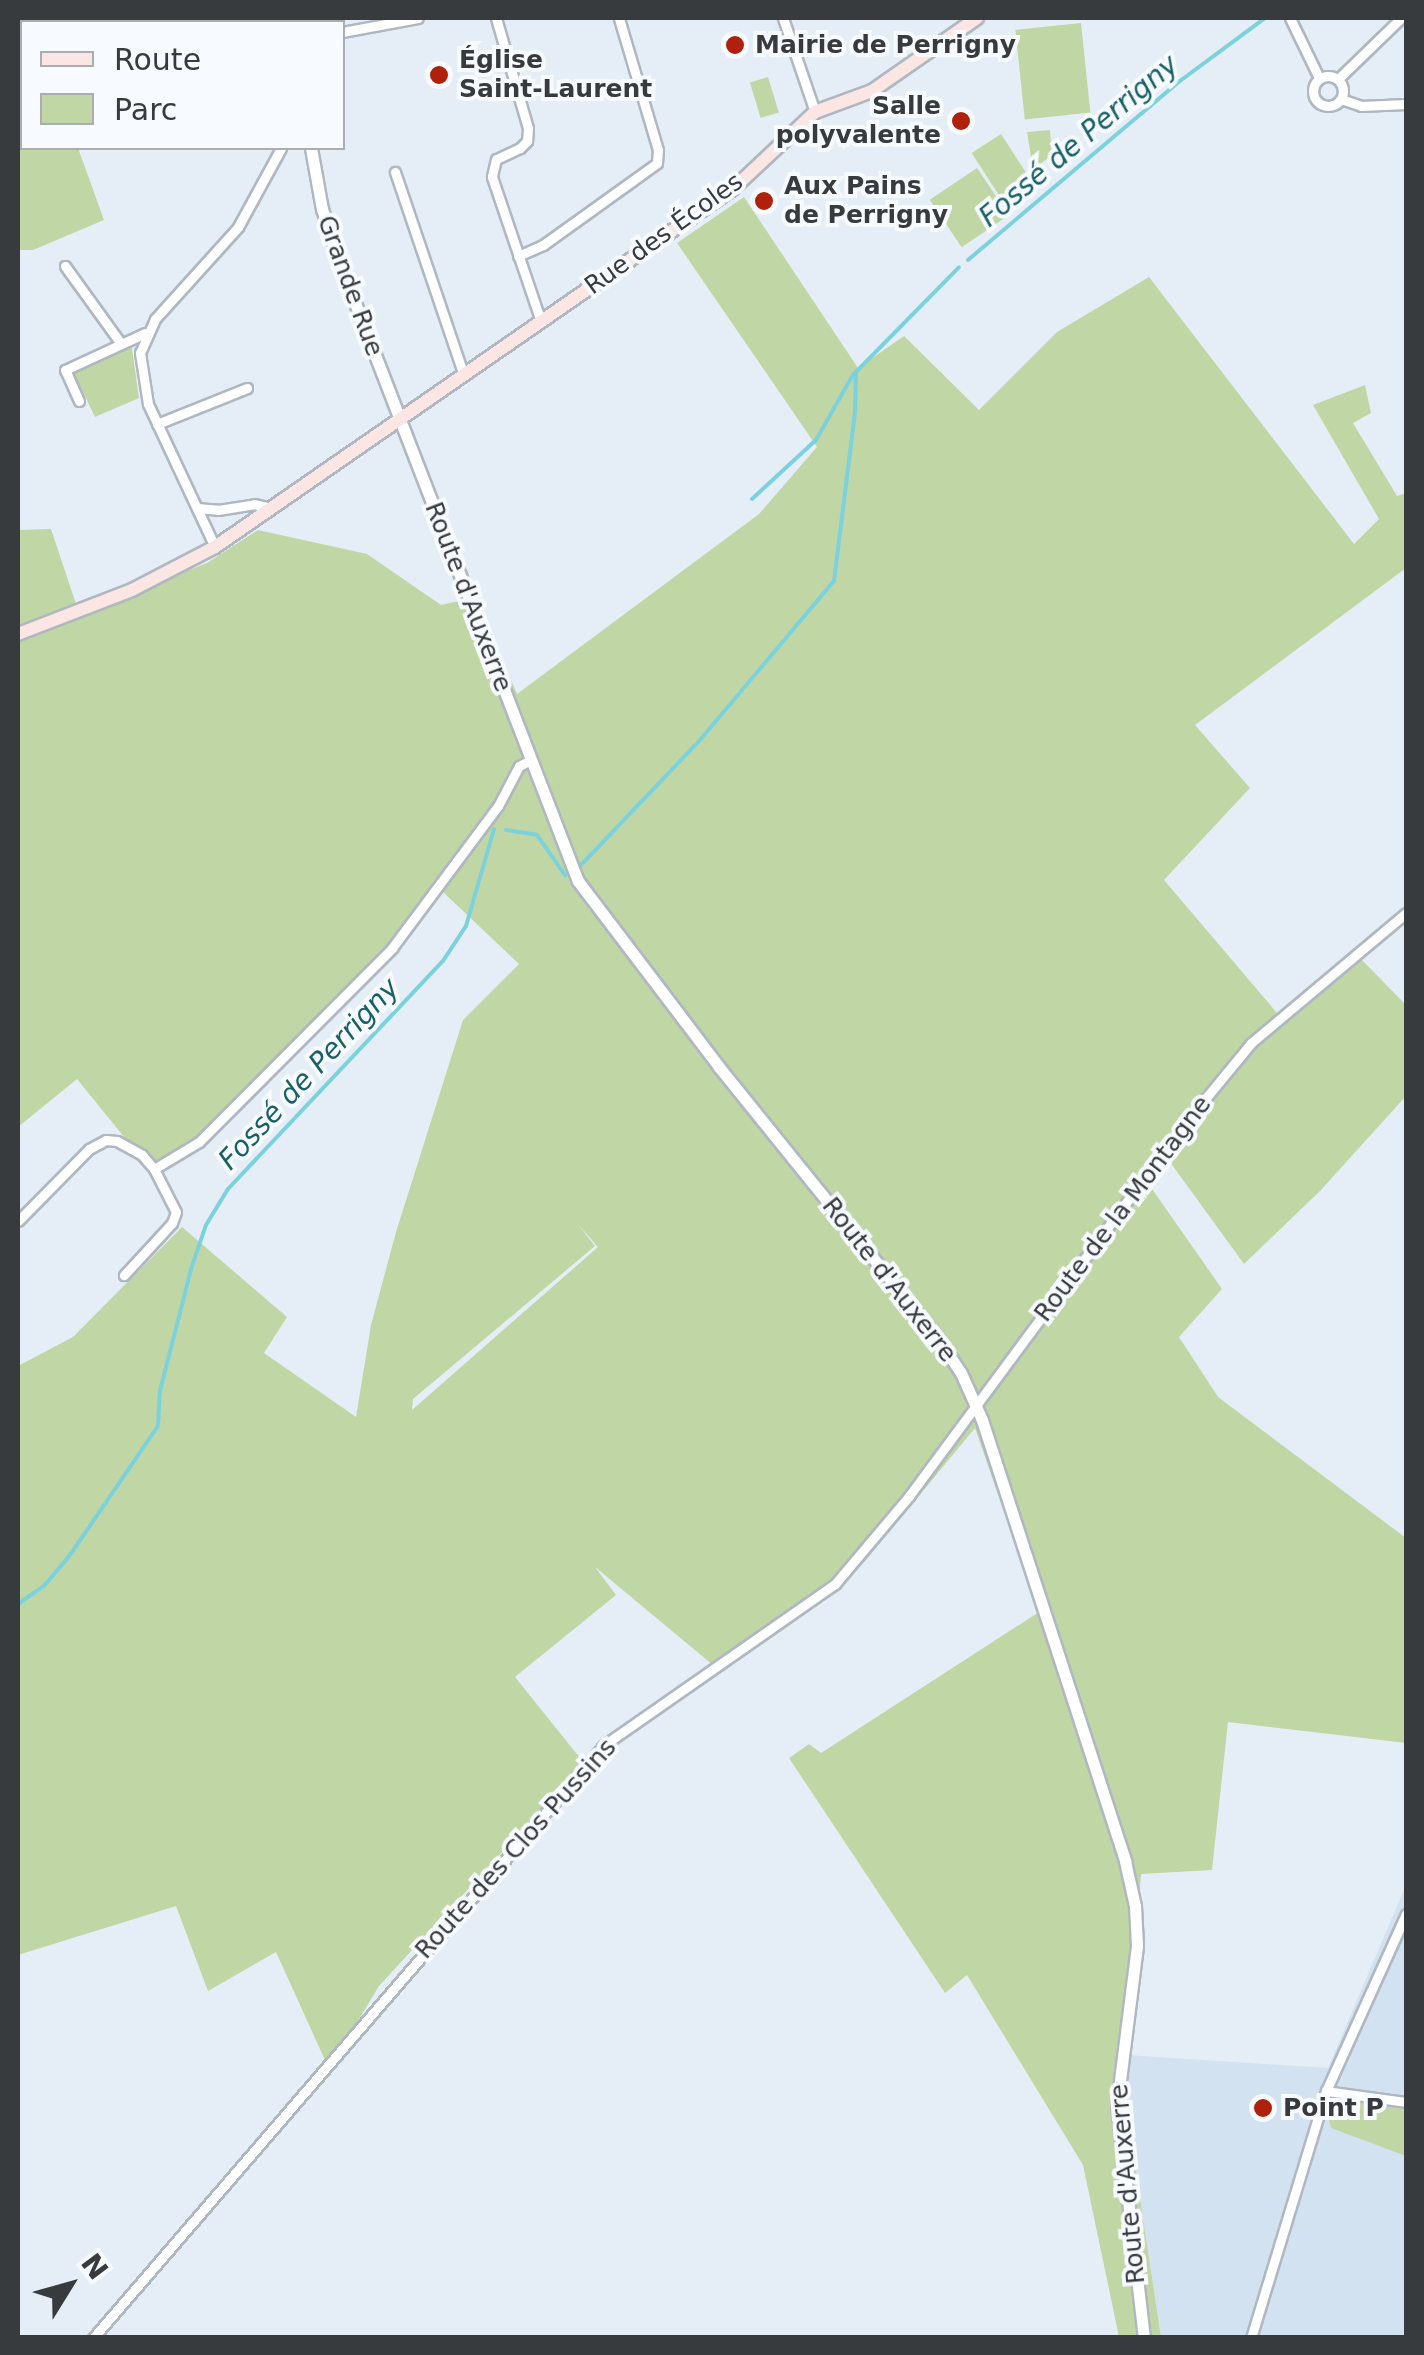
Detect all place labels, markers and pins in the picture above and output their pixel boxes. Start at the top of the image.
place label: Mairie de Perrigny [755,30,1016,60]
marker: Mairie de Perrigny [724,34,746,56]
place label: Église Saint-Laurent [459,46,652,105]
marker: Église Saint-Laurent [428,64,450,86]
place label: Salle polyvalente [776,92,941,151]
marker: Salle polyvalente [950,110,972,132]
place label: Aux Pains de Perrigny [784,172,948,231]
marker: Aux Pains de Perrigny [753,190,775,212]
place label: Point P [1283,2093,1384,2123]
marker: Point P [1252,2097,1274,2119]

